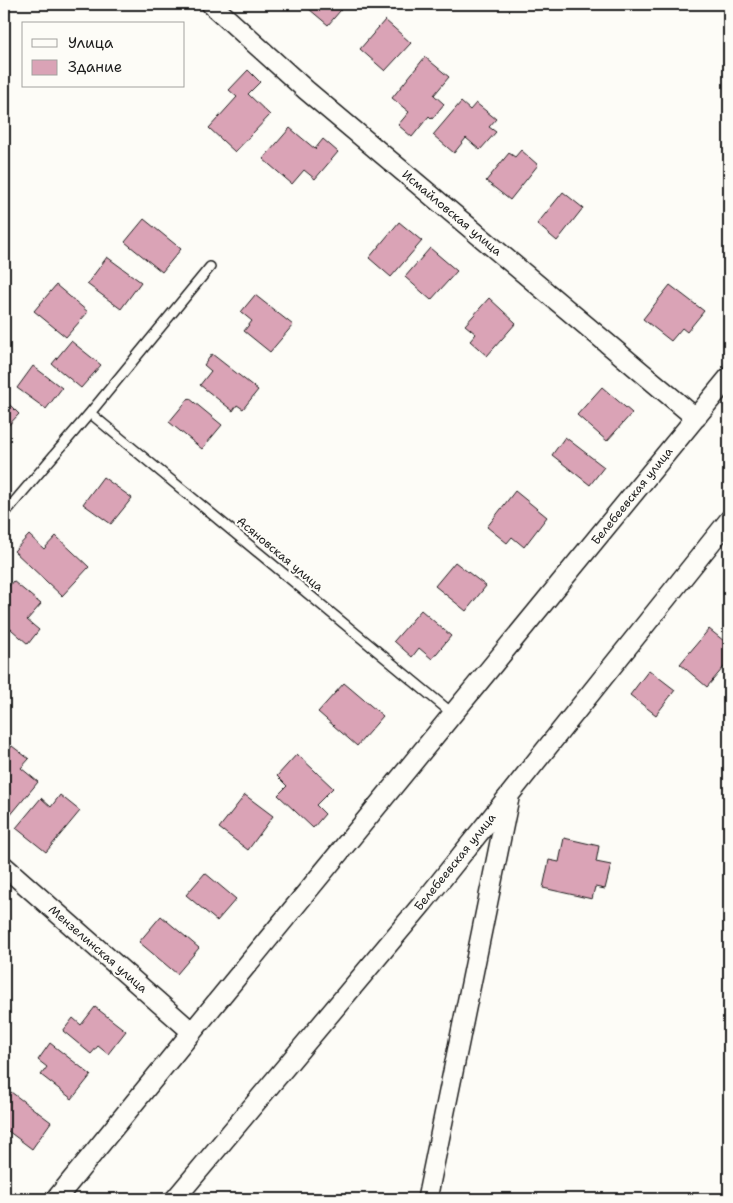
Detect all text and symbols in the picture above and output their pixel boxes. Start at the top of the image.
legend [22,22,185,88]
text: Улица [68,33,114,53]
text: Здание [68,57,122,77]
street label: Исмайловская улица [399,167,506,260]
street label: Белебеевская улица [588,443,677,548]
street label: Асяновская улица [233,513,327,595]
street label: Белебеевская улица [411,809,500,914]
street label: Мензелинская улица [45,902,151,997]

